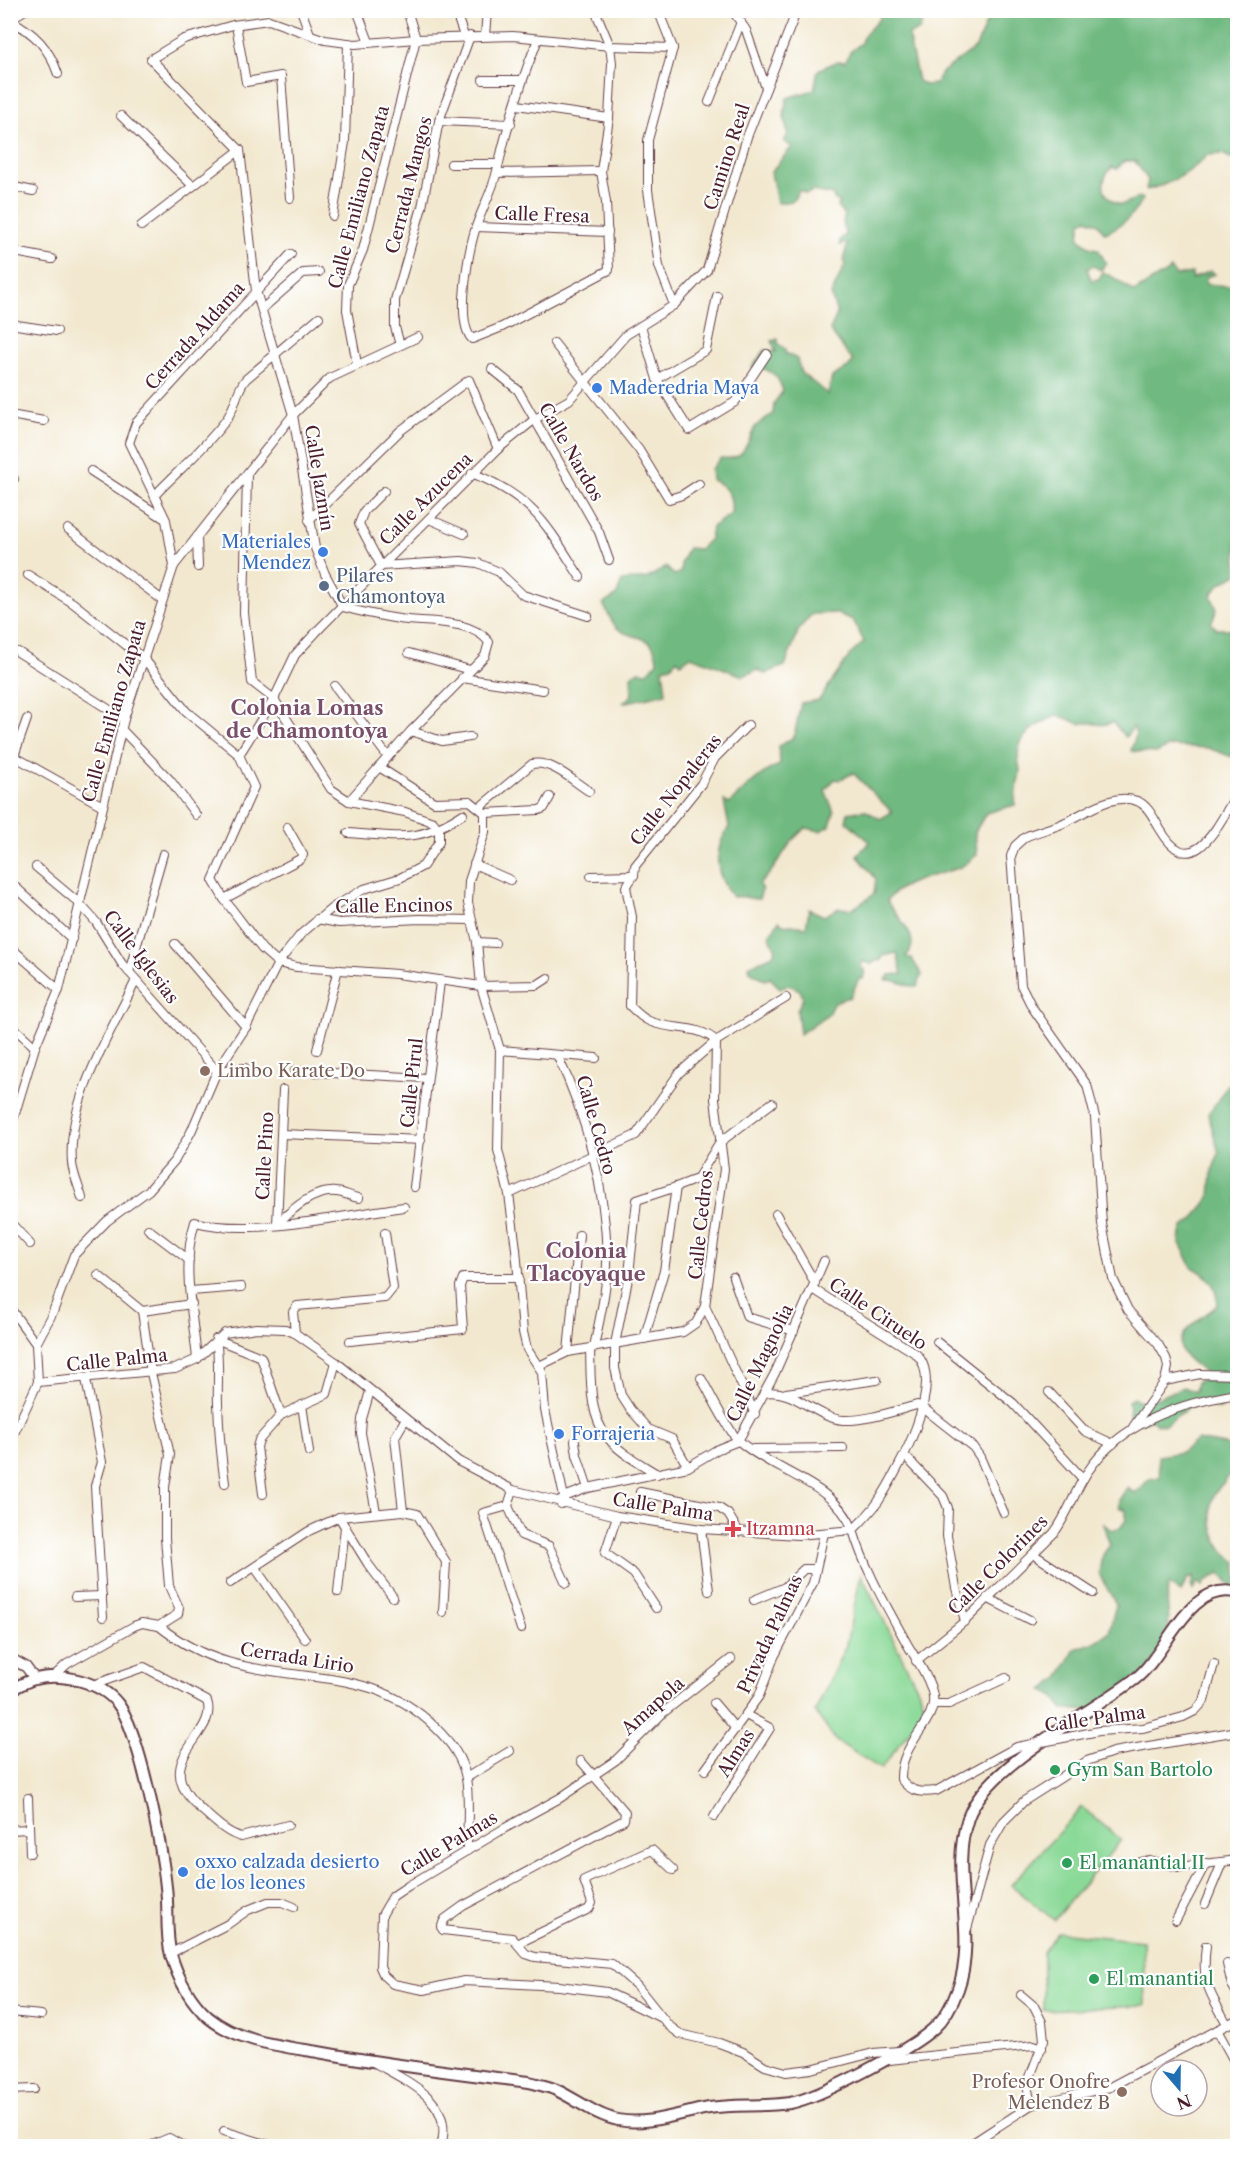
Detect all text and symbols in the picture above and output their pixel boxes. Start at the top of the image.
street label: Camino Real [699,101,755,213]
street label: Calle Emiliano Zapata [324,102,394,291]
street label: Cerrada Mangos [381,114,437,256]
street label: Calle Fresa [494,202,591,228]
street label: Cerrada Aldama [141,277,250,395]
place label: Maderedria Maya [609,377,760,399]
marker: Maderedria Maya [590,381,604,395]
street label: Calle Nardos [534,399,608,505]
street label: Calle Jazmín [300,423,338,533]
street label: Calle Azucena [375,448,477,550]
place label: Materiales Mendez [221,531,311,574]
marker: Materiales Mendez [316,545,330,559]
place label: Pilares Chamontoya [336,565,446,608]
marker: Pilares Chamontoya [317,579,331,593]
street label: Calle Emiliano Zapata [77,617,151,805]
district label: Colonia Lomas de Chamontoya [226,696,388,743]
street label: Calle Nopaleras [626,730,726,850]
street label: Calle Encinos [335,894,453,918]
street label: Calle Iglesias [99,906,183,1008]
street label: Calle Pirul [396,1037,428,1129]
place label: Limbo Karate Do [217,1060,365,1082]
marker: Limbo Karate Do [198,1064,212,1078]
street label: Calle Cedro [571,1073,621,1177]
street label: Calle Pino [252,1111,278,1201]
street label: Calle Cedros [684,1169,718,1281]
district label: Colonia Tlacoyaque [526,1239,646,1286]
street label: Calle Ciruelo [825,1273,931,1355]
street label: Calle Magnolia [722,1300,798,1426]
street label: Calle Palma [65,1344,169,1376]
place label: Forrajeria [571,1423,656,1445]
marker: Forrajeria [552,1427,566,1441]
street label: Calle Palma [611,1488,715,1526]
street label: Calle Colorines [943,1510,1053,1620]
place label: Itzamna [746,1518,816,1540]
marker: Itzamna [724,1520,742,1538]
street label: Privada Palmas [733,1571,807,1697]
street label: Cerrada Lirio [239,1638,355,1678]
street label: Amapola [616,1672,689,1740]
street label: Calle Palma [1043,1701,1147,1737]
street label: Almas [712,1725,759,1782]
place label: Gym San Bartolo [1067,1759,1213,1781]
marker: Gym San Bartolo [1048,1763,1062,1777]
street label: Calle Palmas [396,1806,502,1882]
place label: oxxo calzada desierto de los leones [195,1851,379,1894]
place label: El manantial II [1079,1852,1205,1874]
marker: El manantial II [1060,1856,1074,1870]
marker: oxxo calzada desierto de los leones [176,1865,190,1879]
place label: El manantial [1106,1968,1214,1990]
marker: El manantial [1087,1972,1101,1986]
north arrow [1149,2058,1209,2118]
place label: Profesor Onofre Melendez B [972,2071,1110,2114]
marker: Profesor Onofre Melendez B [1115,2085,1129,2099]
text: N [1174,2090,1194,2114]

